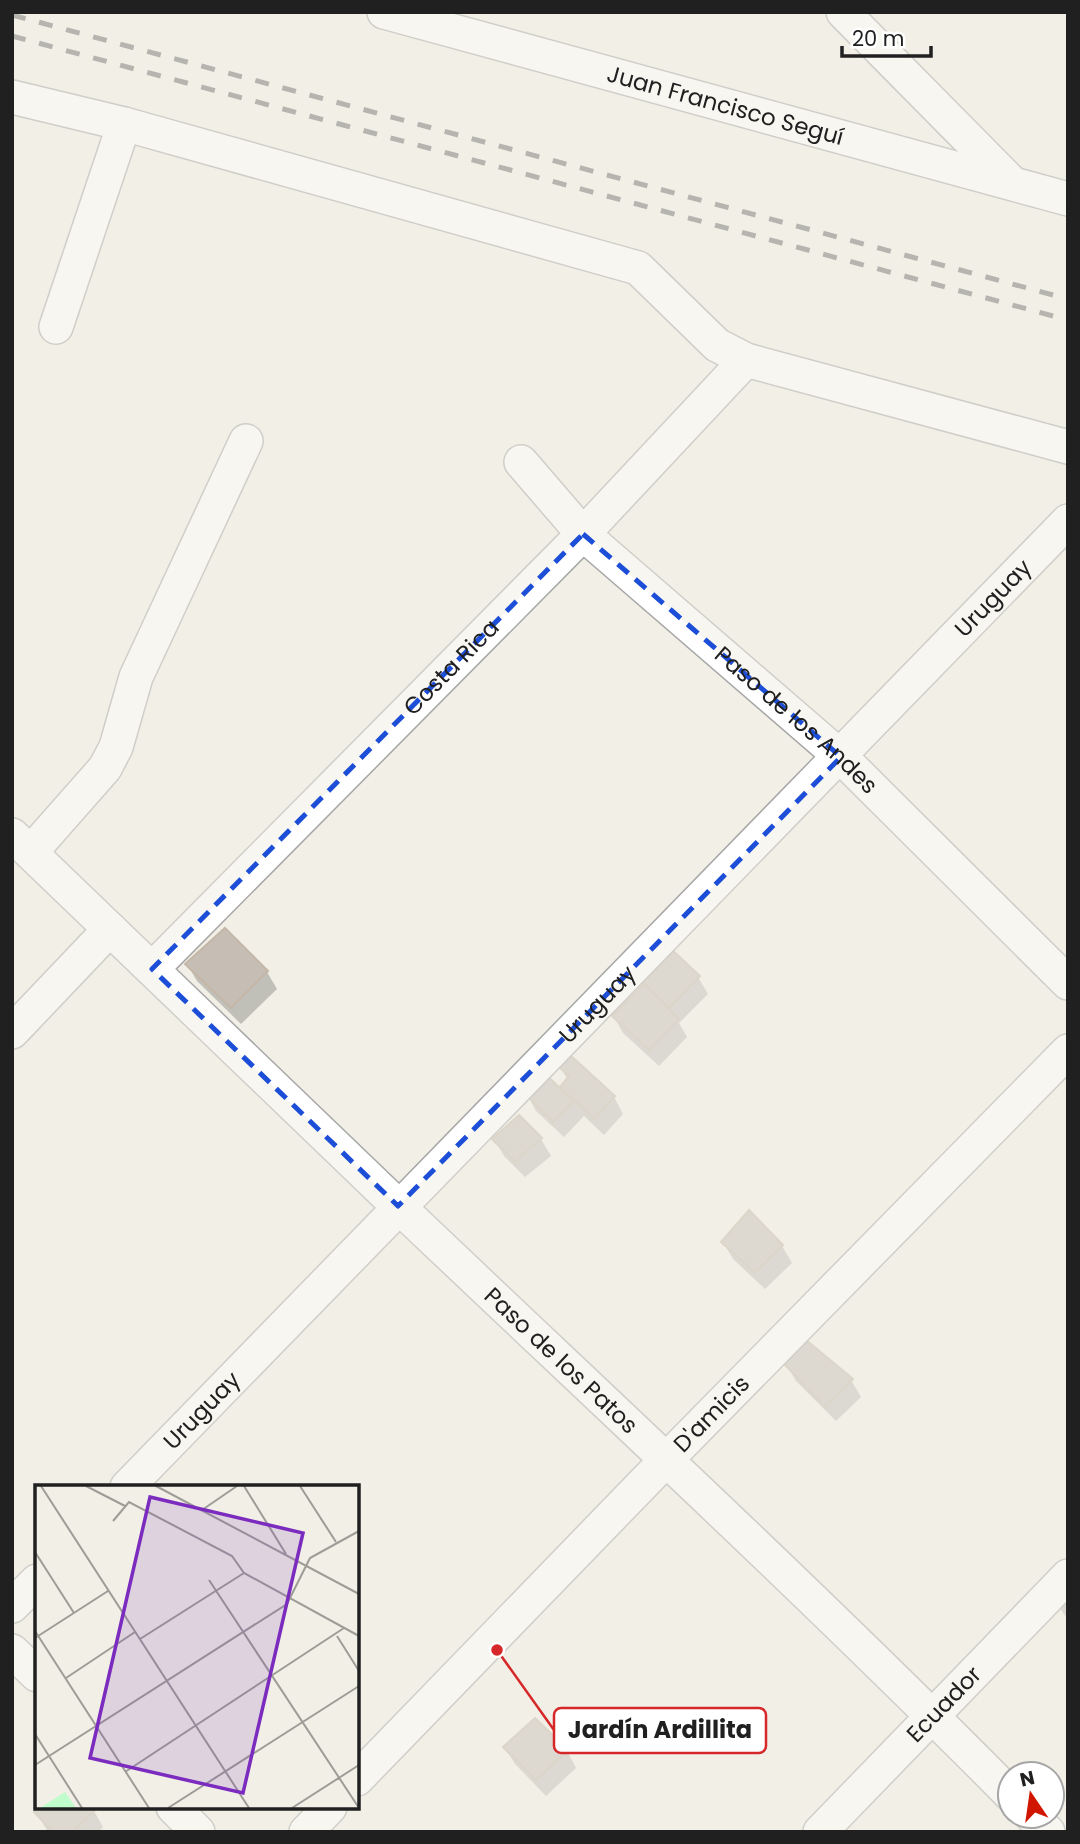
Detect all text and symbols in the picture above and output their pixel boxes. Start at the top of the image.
scale bar [842,14,931,58]
text: 20 m [852,24,905,53]
street label: Juan Francisco Seguí [604,58,848,153]
street label: Uruguay [947,552,1039,644]
street label: Costa Rica [396,612,506,722]
street label: Paso de los Andes [708,639,885,801]
street label: Uruguay [552,958,643,1050]
street label: Paso de los Patos [477,1280,645,1441]
street label: Uruguay [156,1364,247,1457]
street label: D'amicis [666,1368,757,1459]
inset map [35,1485,359,1809]
street label: Ecuador [899,1659,988,1749]
callout: Jardín Ardillita [554,1708,766,1753]
text: Jardín Ardillita [568,1713,752,1746]
north arrow [996,1760,1066,1830]
text: N [1017,1764,1037,1794]

